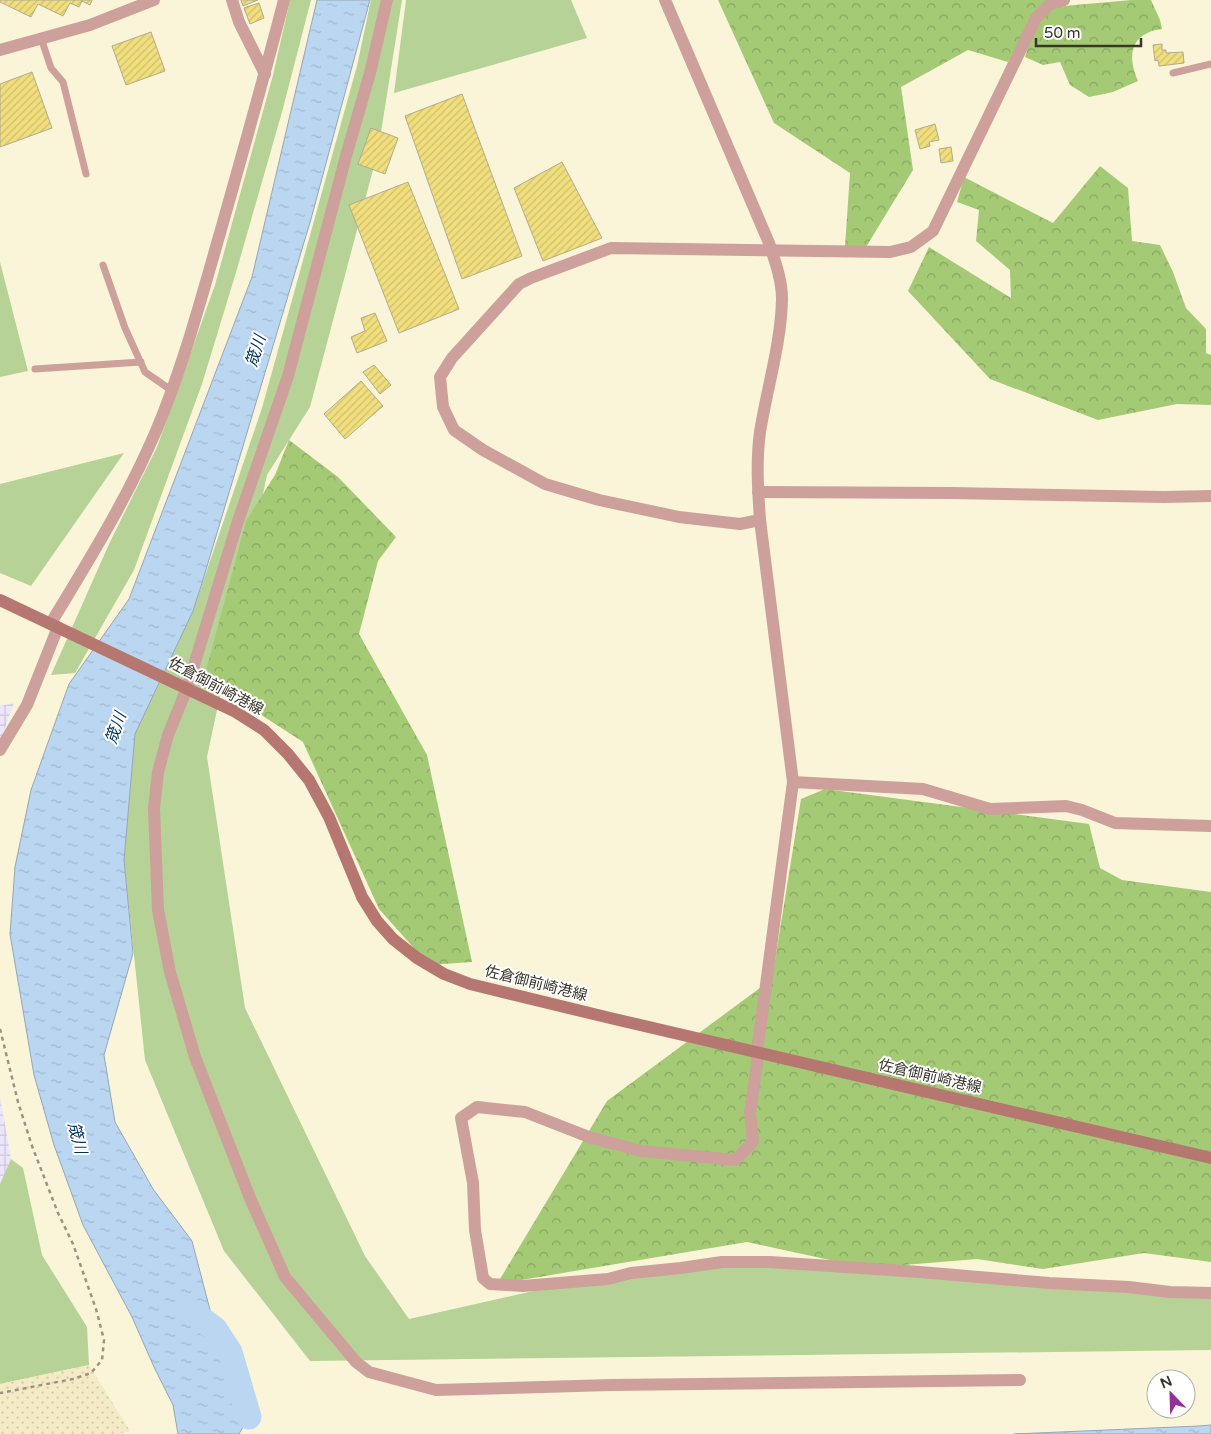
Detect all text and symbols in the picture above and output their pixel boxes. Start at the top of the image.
scale bar [1036,15,1141,47]
text: 50 m [1044,24,1081,42]
water label: 筬川 [242,331,271,369]
street label: 佐倉御前崎港線 [165,653,267,719]
water label: 筬川 [101,708,131,746]
street label: 佐倉御前崎港線 [483,962,589,1004]
street label: 佐倉御前崎港線 [877,1055,983,1097]
water label: 筬川 [63,1120,91,1158]
north arrow [1146,1369,1196,1419]
text: N [1158,1372,1175,1393]

